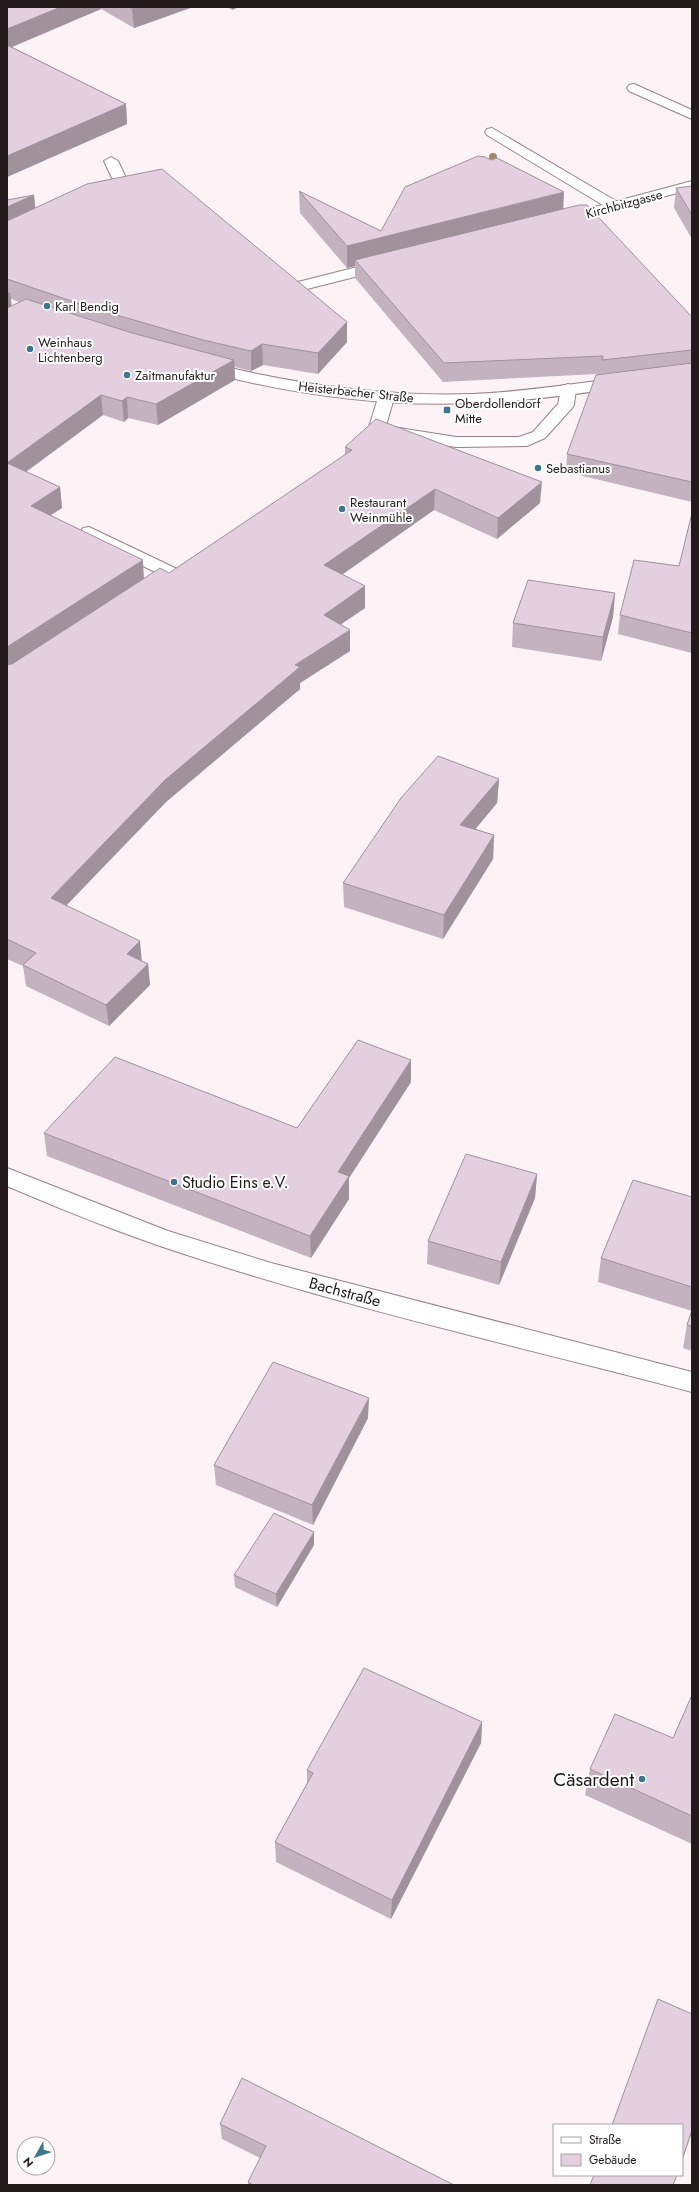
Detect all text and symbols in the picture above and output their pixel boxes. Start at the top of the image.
street label: Kirchbitzgasse [584,185,665,223]
place label: Karl Bendig [55,297,119,316]
marker: Karl Bendig [42,301,52,311]
place label: Weinhaus Lichtenberg [38,333,103,367]
marker: Weinhaus Lichtenberg [25,344,35,354]
place label: Zaitmanufaktur [135,366,216,385]
marker: Zaitmanufaktur [122,370,132,380]
street label: Heisterbacher Straße [298,377,415,408]
place label: Oberdollendorf Mitte [455,394,541,428]
marker: Oberdollendorf Mitte [442,405,452,415]
place label: Sebastianus [546,459,610,478]
marker: Sebastianus [533,463,543,473]
place label: Restaurant Weinmühle [350,493,413,527]
marker: Restaurant Weinmühle [337,504,347,514]
place label: Studio Eins e.V. [182,1171,288,1194]
marker: Studio Eins e.V. [169,1177,179,1187]
street label: Bachstraße [307,1271,383,1313]
place label: Cäsardent [553,1766,634,1793]
marker: Cäsardent [637,1774,647,1784]
legend [553,2124,683,2176]
text: Straße [589,2131,621,2149]
north arrow [16,2136,56,2176]
text: Gebäude [589,2151,636,2169]
text: N [19,2154,37,2171]

